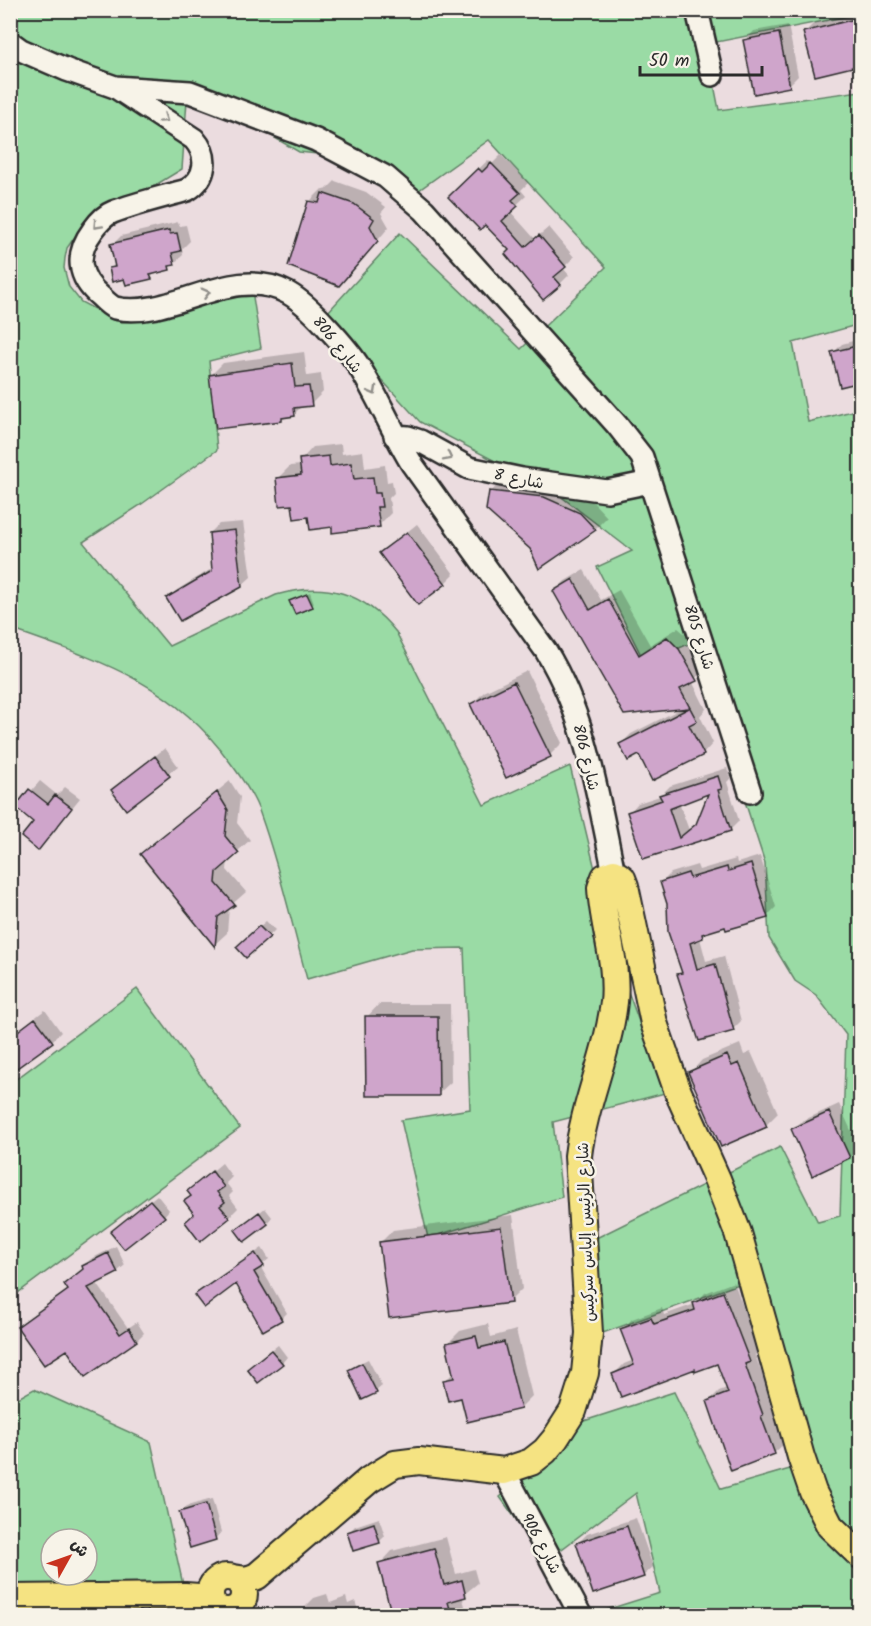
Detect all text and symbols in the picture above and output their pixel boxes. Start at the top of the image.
scale bar [640,39,762,77]
text: 50 m [649,47,689,76]
one-way arrow [157,112,168,123]
one-way arrow [94,218,105,229]
one-way arrow [201,287,211,300]
street label: شارع 806 [306,311,368,379]
one-way arrow [366,385,377,395]
one-way arrow [442,450,452,461]
street label: شارع 8 [491,462,546,497]
street label: شارع 805 [676,602,721,673]
street label: شارع 806 [565,722,606,793]
street label: شارع الرئيس إلياس سركيس [571,1142,602,1322]
street label: شارع 906 [514,1509,567,1579]
north arrow [39,1527,99,1587]
text: ش [64,1534,95,1563]

